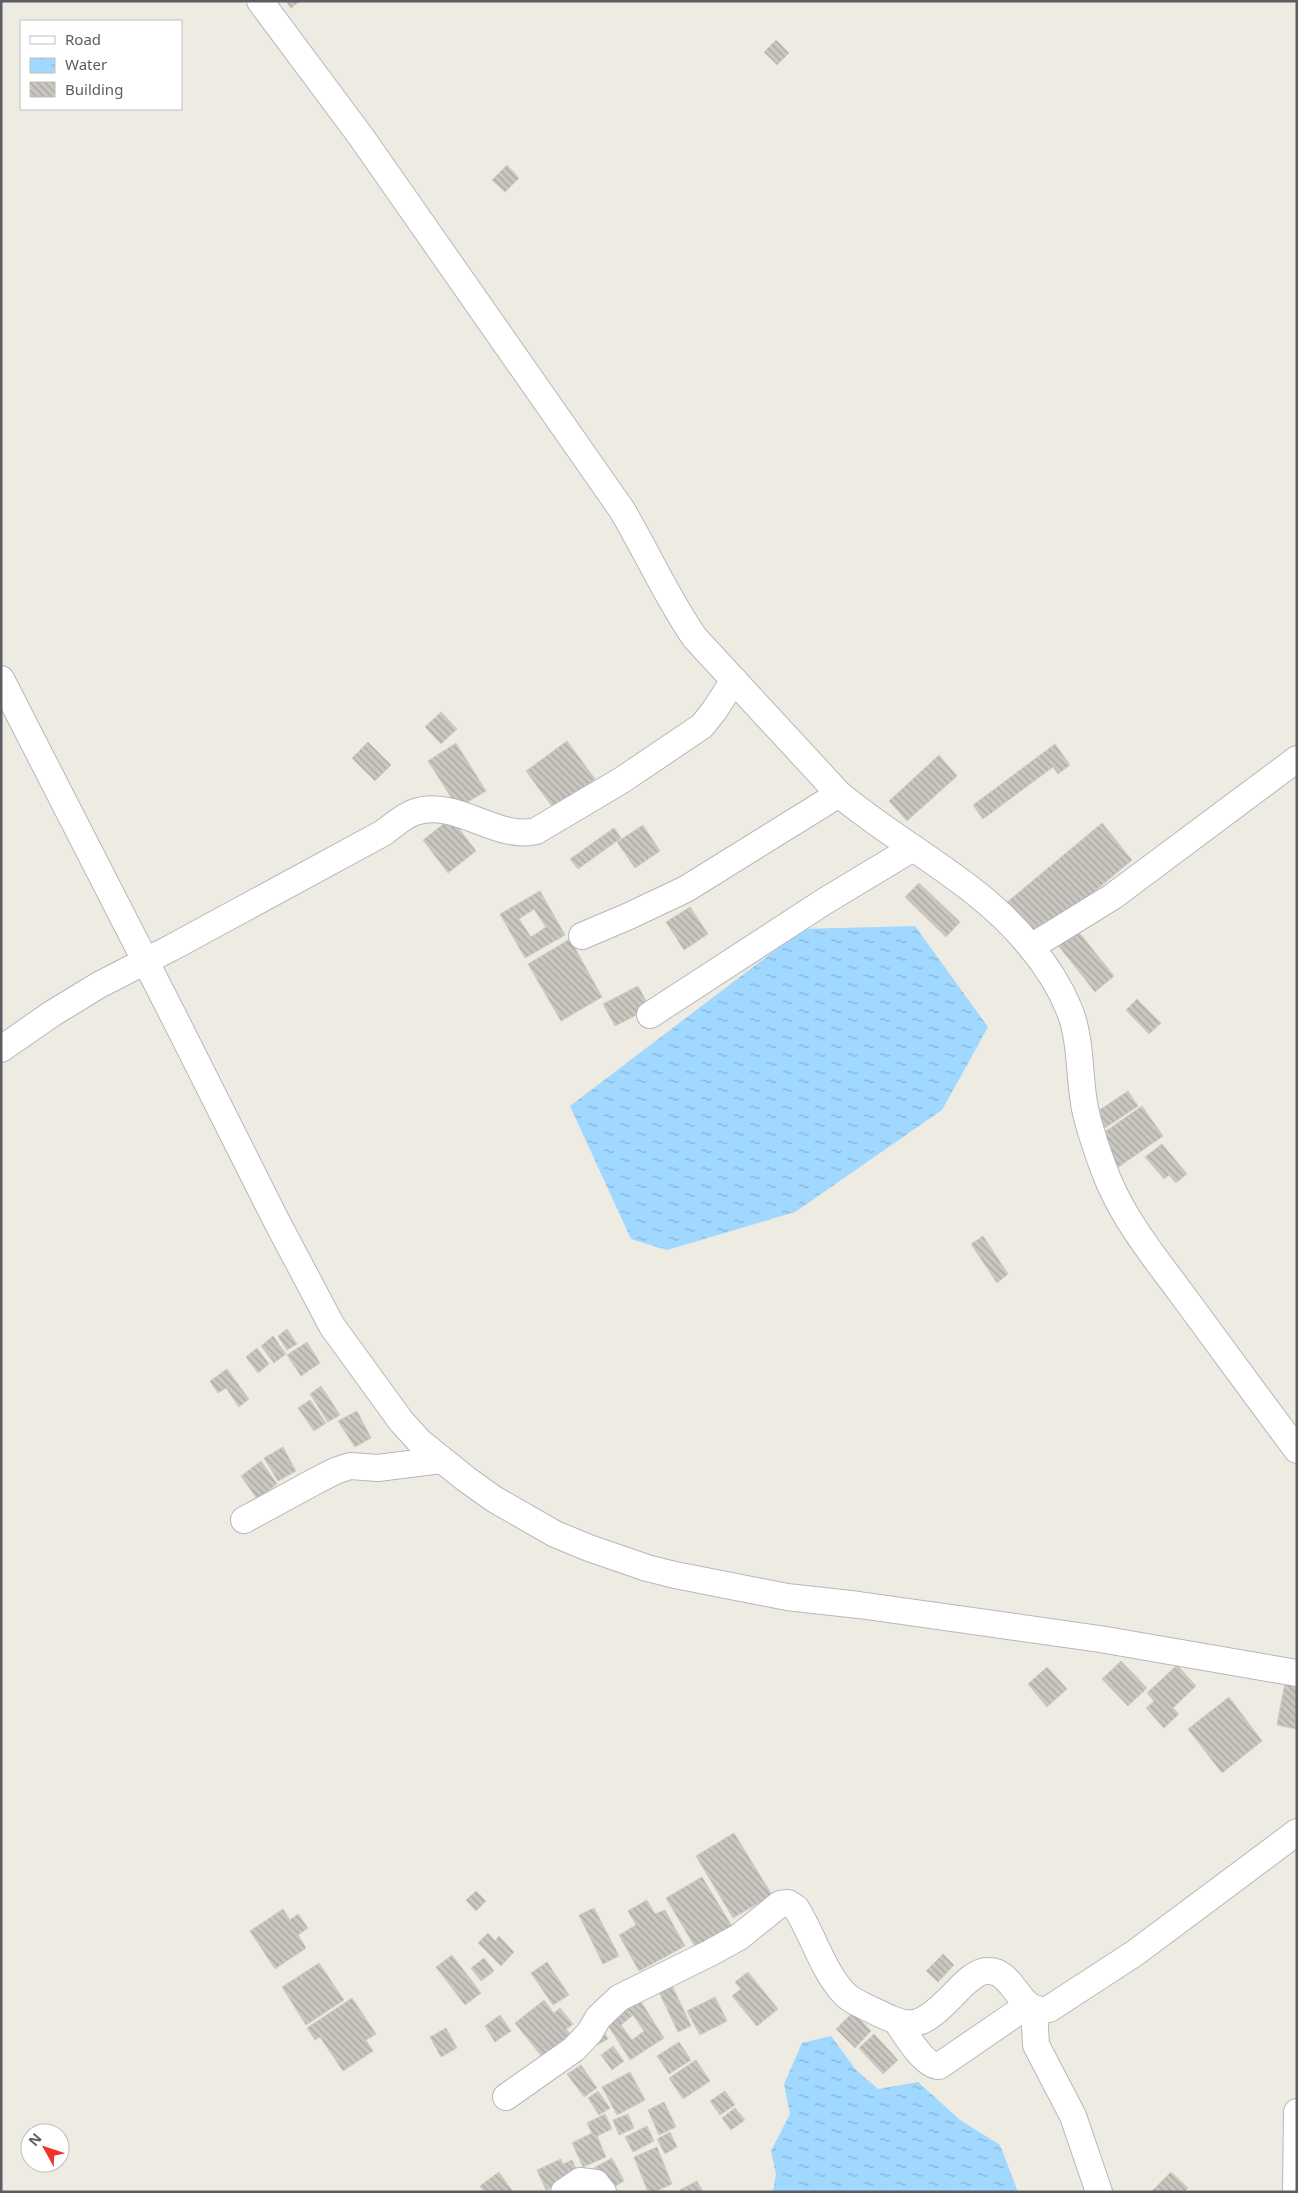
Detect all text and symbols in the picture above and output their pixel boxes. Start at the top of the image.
legend [20,20,182,110]
text: Road [65,29,101,49]
text: Water [65,54,107,74]
text: Building [65,79,123,99]
north arrow [20,2123,70,2173]
text: N [24,2129,46,2150]

